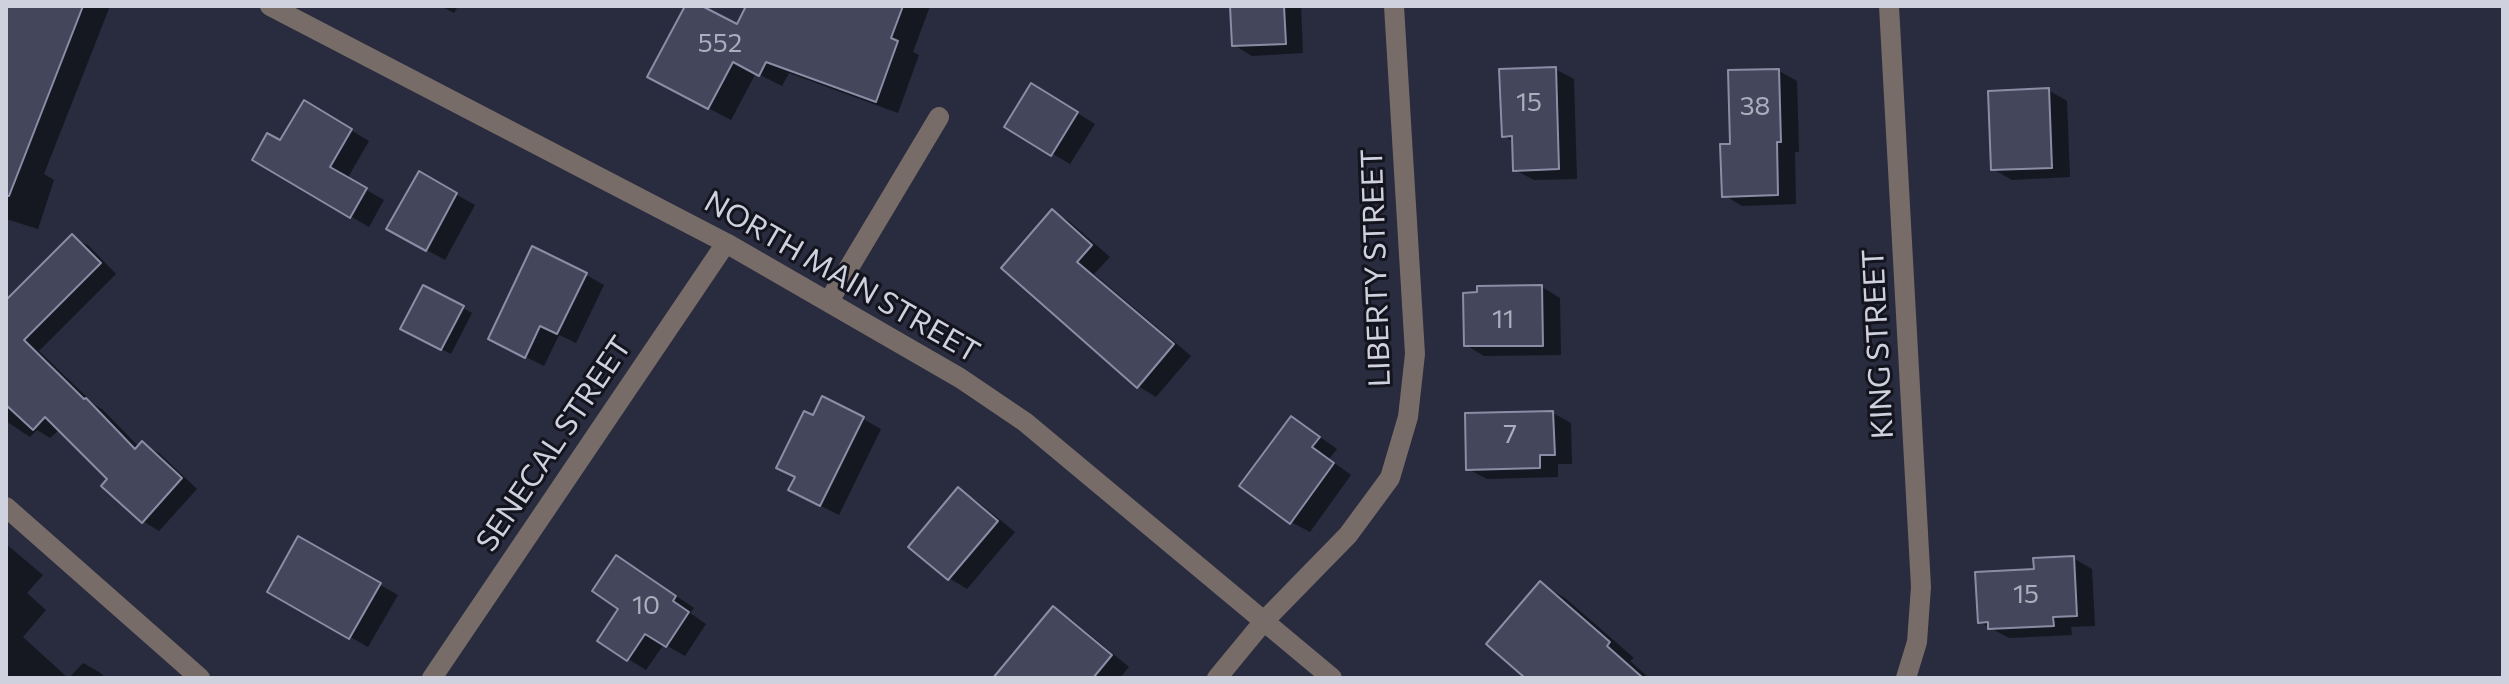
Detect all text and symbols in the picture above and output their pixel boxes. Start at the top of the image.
house number: 552 [698,27,742,59]
house number: 15 [1516,86,1542,118]
house number: 38 [1740,90,1770,122]
street label: LIBERTY STREET [1354,148,1398,388]
street label: NORTH MAIN STREET [698,183,986,371]
street label: KING STREET [1855,248,1901,440]
house number: 11 [1492,303,1514,335]
street label: SENECAL STREET [469,330,639,558]
house number: 7 [1503,418,1517,450]
house number: 15 [2013,578,2039,610]
house number: 10 [632,589,660,621]

